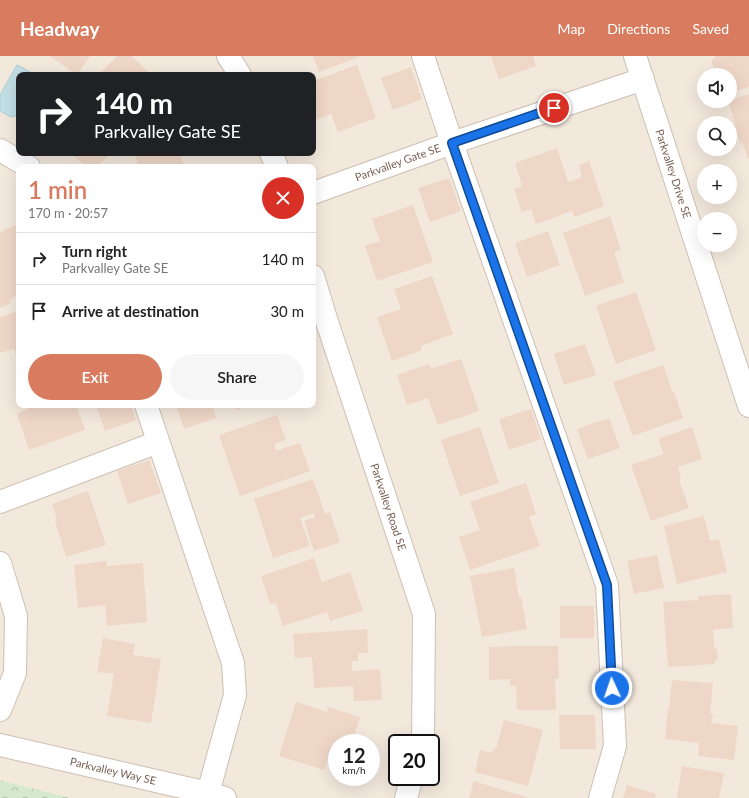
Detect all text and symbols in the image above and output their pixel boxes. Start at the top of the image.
text: Headway [20,17,99,40]
text: Map [558,20,585,37]
text: Directions [607,20,670,37]
text: Saved [692,20,729,37]
map controls [697,68,737,252]
button: sound [697,68,737,108]
text: 140 m [94,86,173,120]
icon: right [28,88,80,140]
pin [537,91,571,125]
icon: arrive [543,97,565,119]
button: search [697,116,737,156]
text: Parkvalley Gate SE [94,120,241,142]
street label: Parkvalley Drive SE [653,127,694,220]
street label: Parkvalley Gate SE [353,141,442,183]
button: + [697,164,737,204]
text: 1 min [28,175,87,204]
button: close [262,177,304,219]
text: 170 m · 20:57 [28,205,108,221]
button: − [697,212,737,252]
text: Turn right [62,242,127,260]
icon: right [28,248,50,270]
text: 140 m [262,250,304,268]
text: Parkvalley Gate SE [62,260,168,276]
icon: arrive [28,300,50,322]
text: Arrive at destination [62,302,199,320]
text: 30 m [270,302,304,320]
button: Exit [28,354,162,400]
button: Share [170,354,304,400]
street label: Parkvalley Road SE [368,461,409,552]
position arrow [591,667,633,709]
speed limit sign: 20 [388,734,440,786]
text: 12 [342,743,366,767]
street label: Parkvalley Way SE [69,754,158,787]
text: km/h [342,764,366,776]

